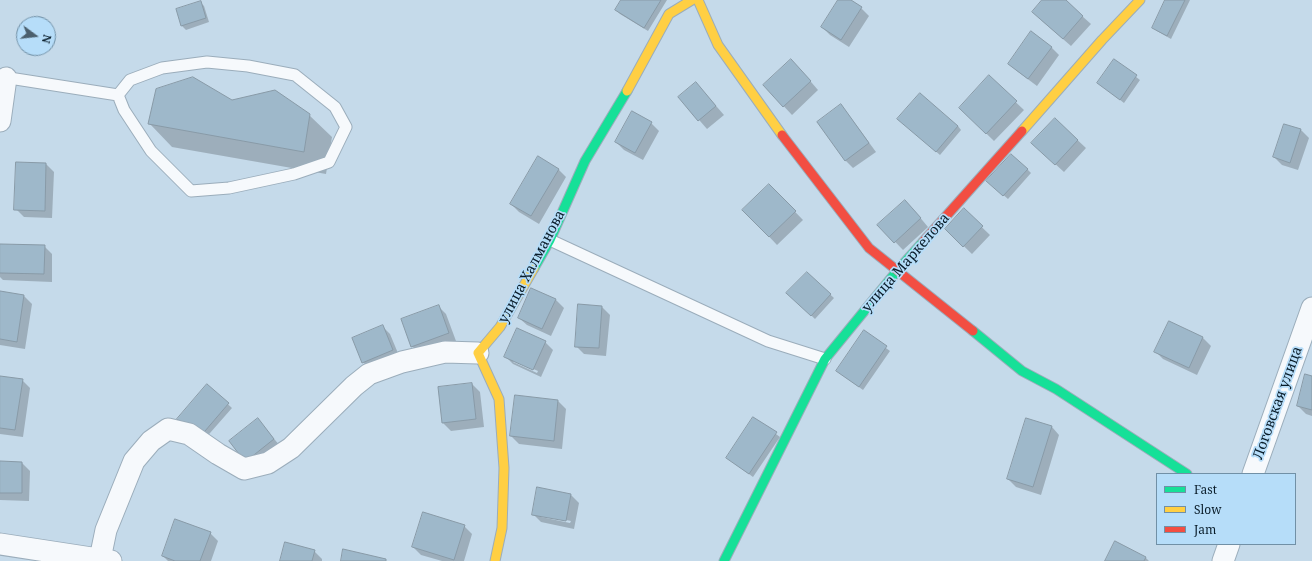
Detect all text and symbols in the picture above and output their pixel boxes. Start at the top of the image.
north arrow [16,16,56,56]
text: N [39,33,55,45]
street label: улица Халманова [495,208,569,326]
street label: улица Маркелова [859,210,953,316]
street label: Логовская улица [1250,344,1306,462]
legend [1156,473,1296,545]
text: Fast [1194,481,1217,498]
text: Slow [1194,501,1222,518]
text: Jam [1194,521,1216,538]

